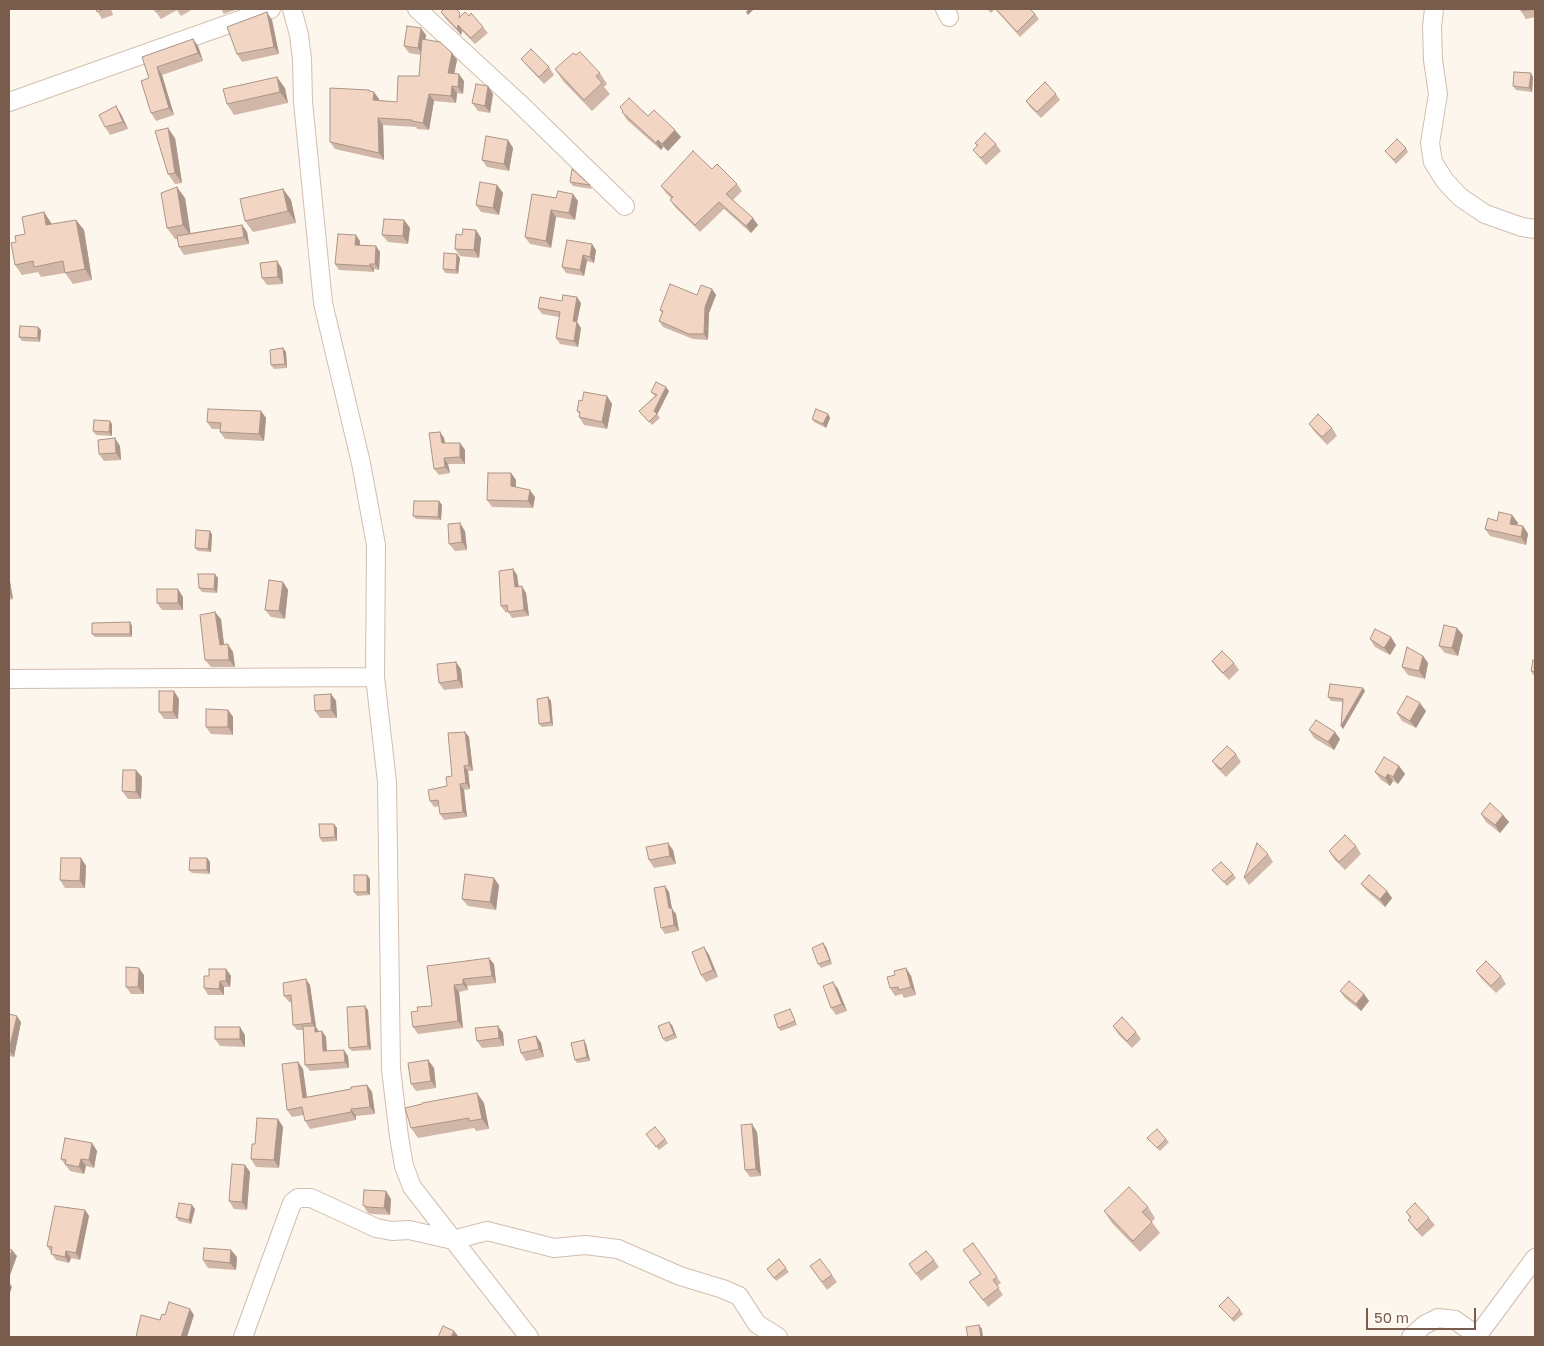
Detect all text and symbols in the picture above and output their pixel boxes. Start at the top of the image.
scale bar [1369,1298,1479,1330]
text: 50 m [1374,1308,1409,1326]

